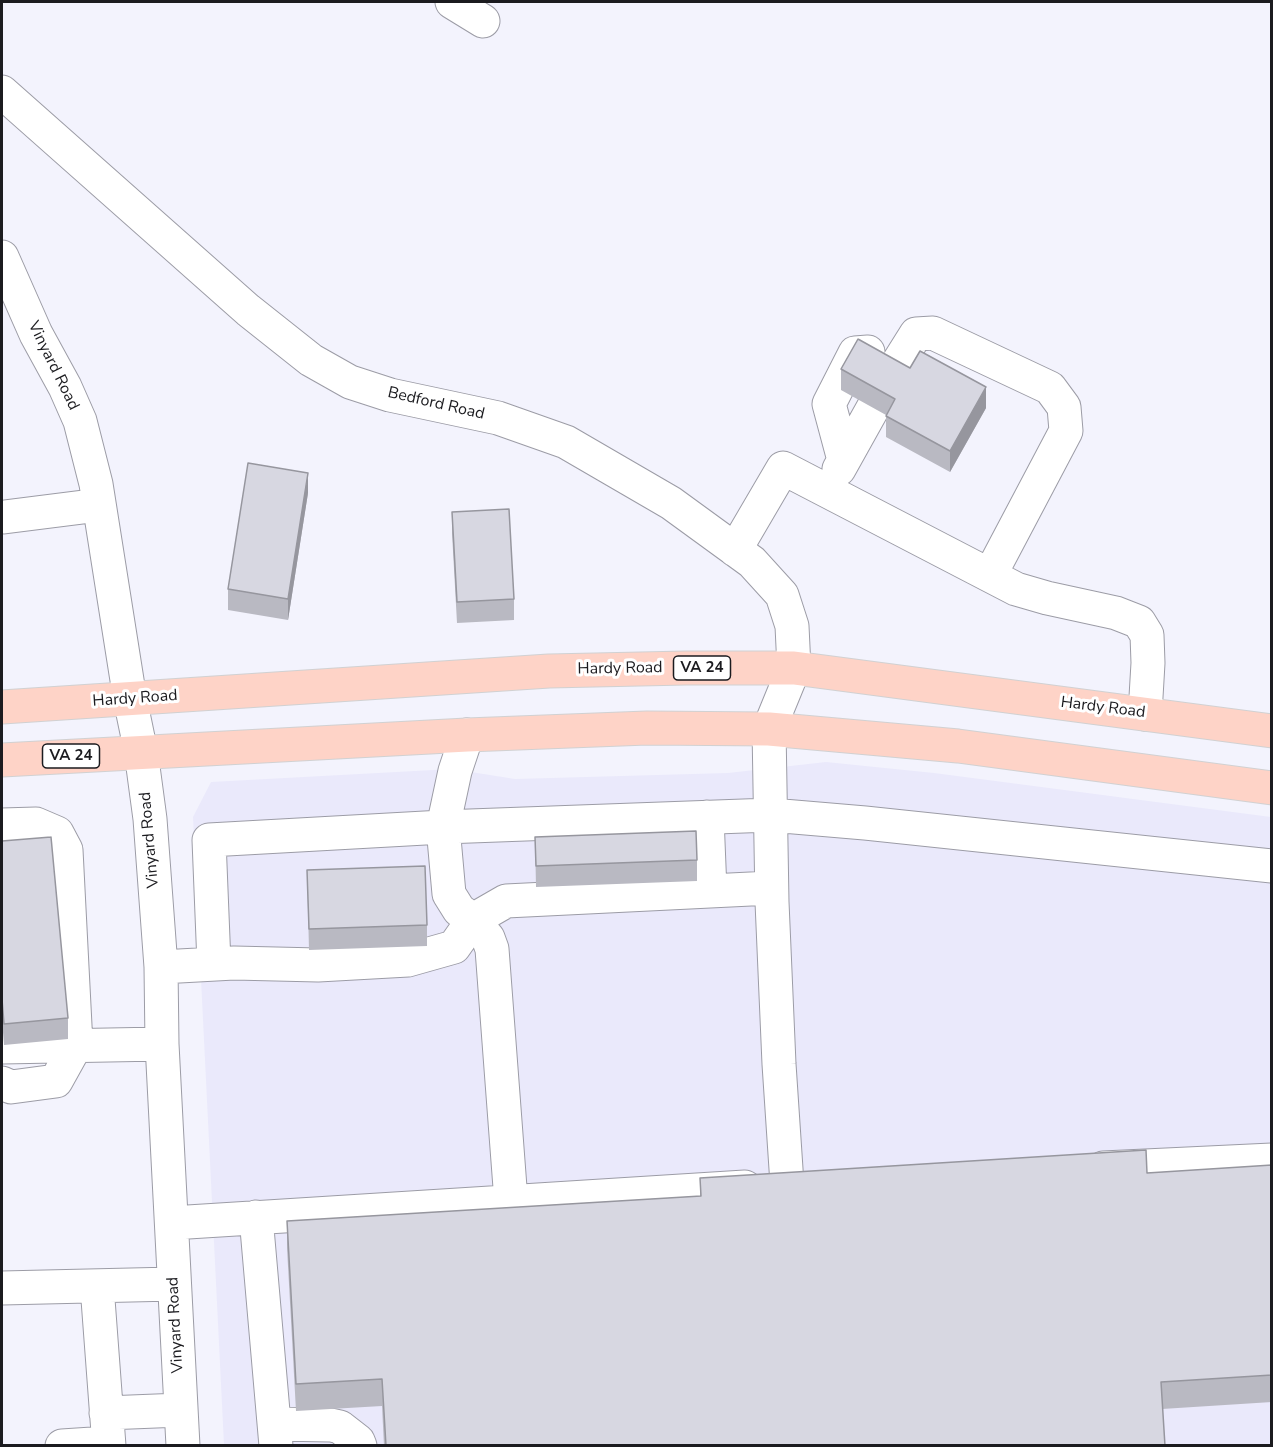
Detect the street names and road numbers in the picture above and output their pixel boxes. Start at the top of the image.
street label: Vinyard Road [23,318,83,414]
street label: Bedford Road [386,384,486,424]
road number: VA 24 [674,656,730,680]
street label: Hardy Road [577,659,663,679]
street label: Hardy Road [92,686,178,712]
street label: Hardy Road [1060,693,1146,723]
road number: VA 24 [42,744,100,768]
street label: Vinyard Road [136,791,164,889]
street label: Vinyard Road [164,1276,188,1374]

